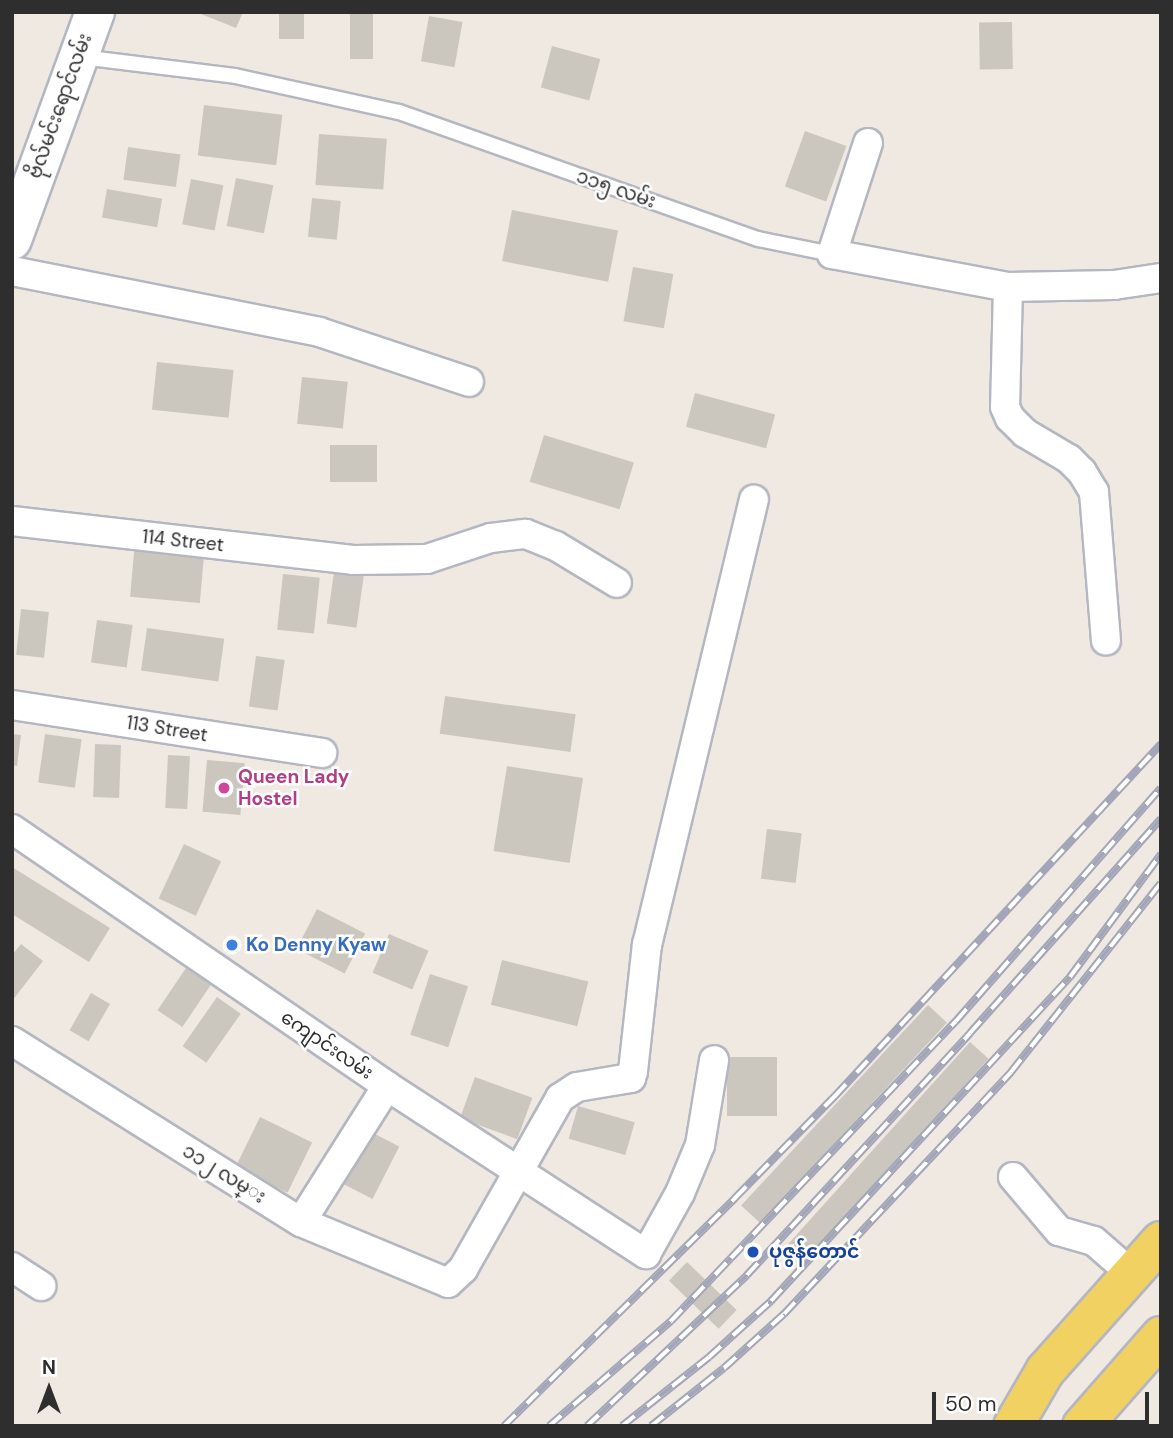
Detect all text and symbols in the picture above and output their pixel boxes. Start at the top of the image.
street label: ဗိုလ်မင်းရောင်လမ်း [23,30,97,182]
street label: ၁၁၅ လမ်း [573,165,659,213]
street label: 114 Street [141,525,225,557]
street label: 113 Street [125,711,209,747]
place label: Queen Lady Hostel [238,766,349,810]
marker: Queen Lady Hostel [216,780,232,796]
place label: Ko Denny Kyaw [246,934,386,956]
marker: Ko Denny Kyaw [224,937,240,953]
street label: ကျောင်းလမ်း [277,1006,377,1084]
street label: ၁၁၂ လမ္း [178,1140,270,1208]
place label: ပုဇွန်တောင် [769,1241,860,1263]
marker: ပုဇွန်တောင် [743,1242,763,1262]
north arrow [14,1354,84,1424]
text: N [42,1355,56,1380]
scale bar [935,1378,1152,1422]
text: 50 m [945,1390,996,1418]

